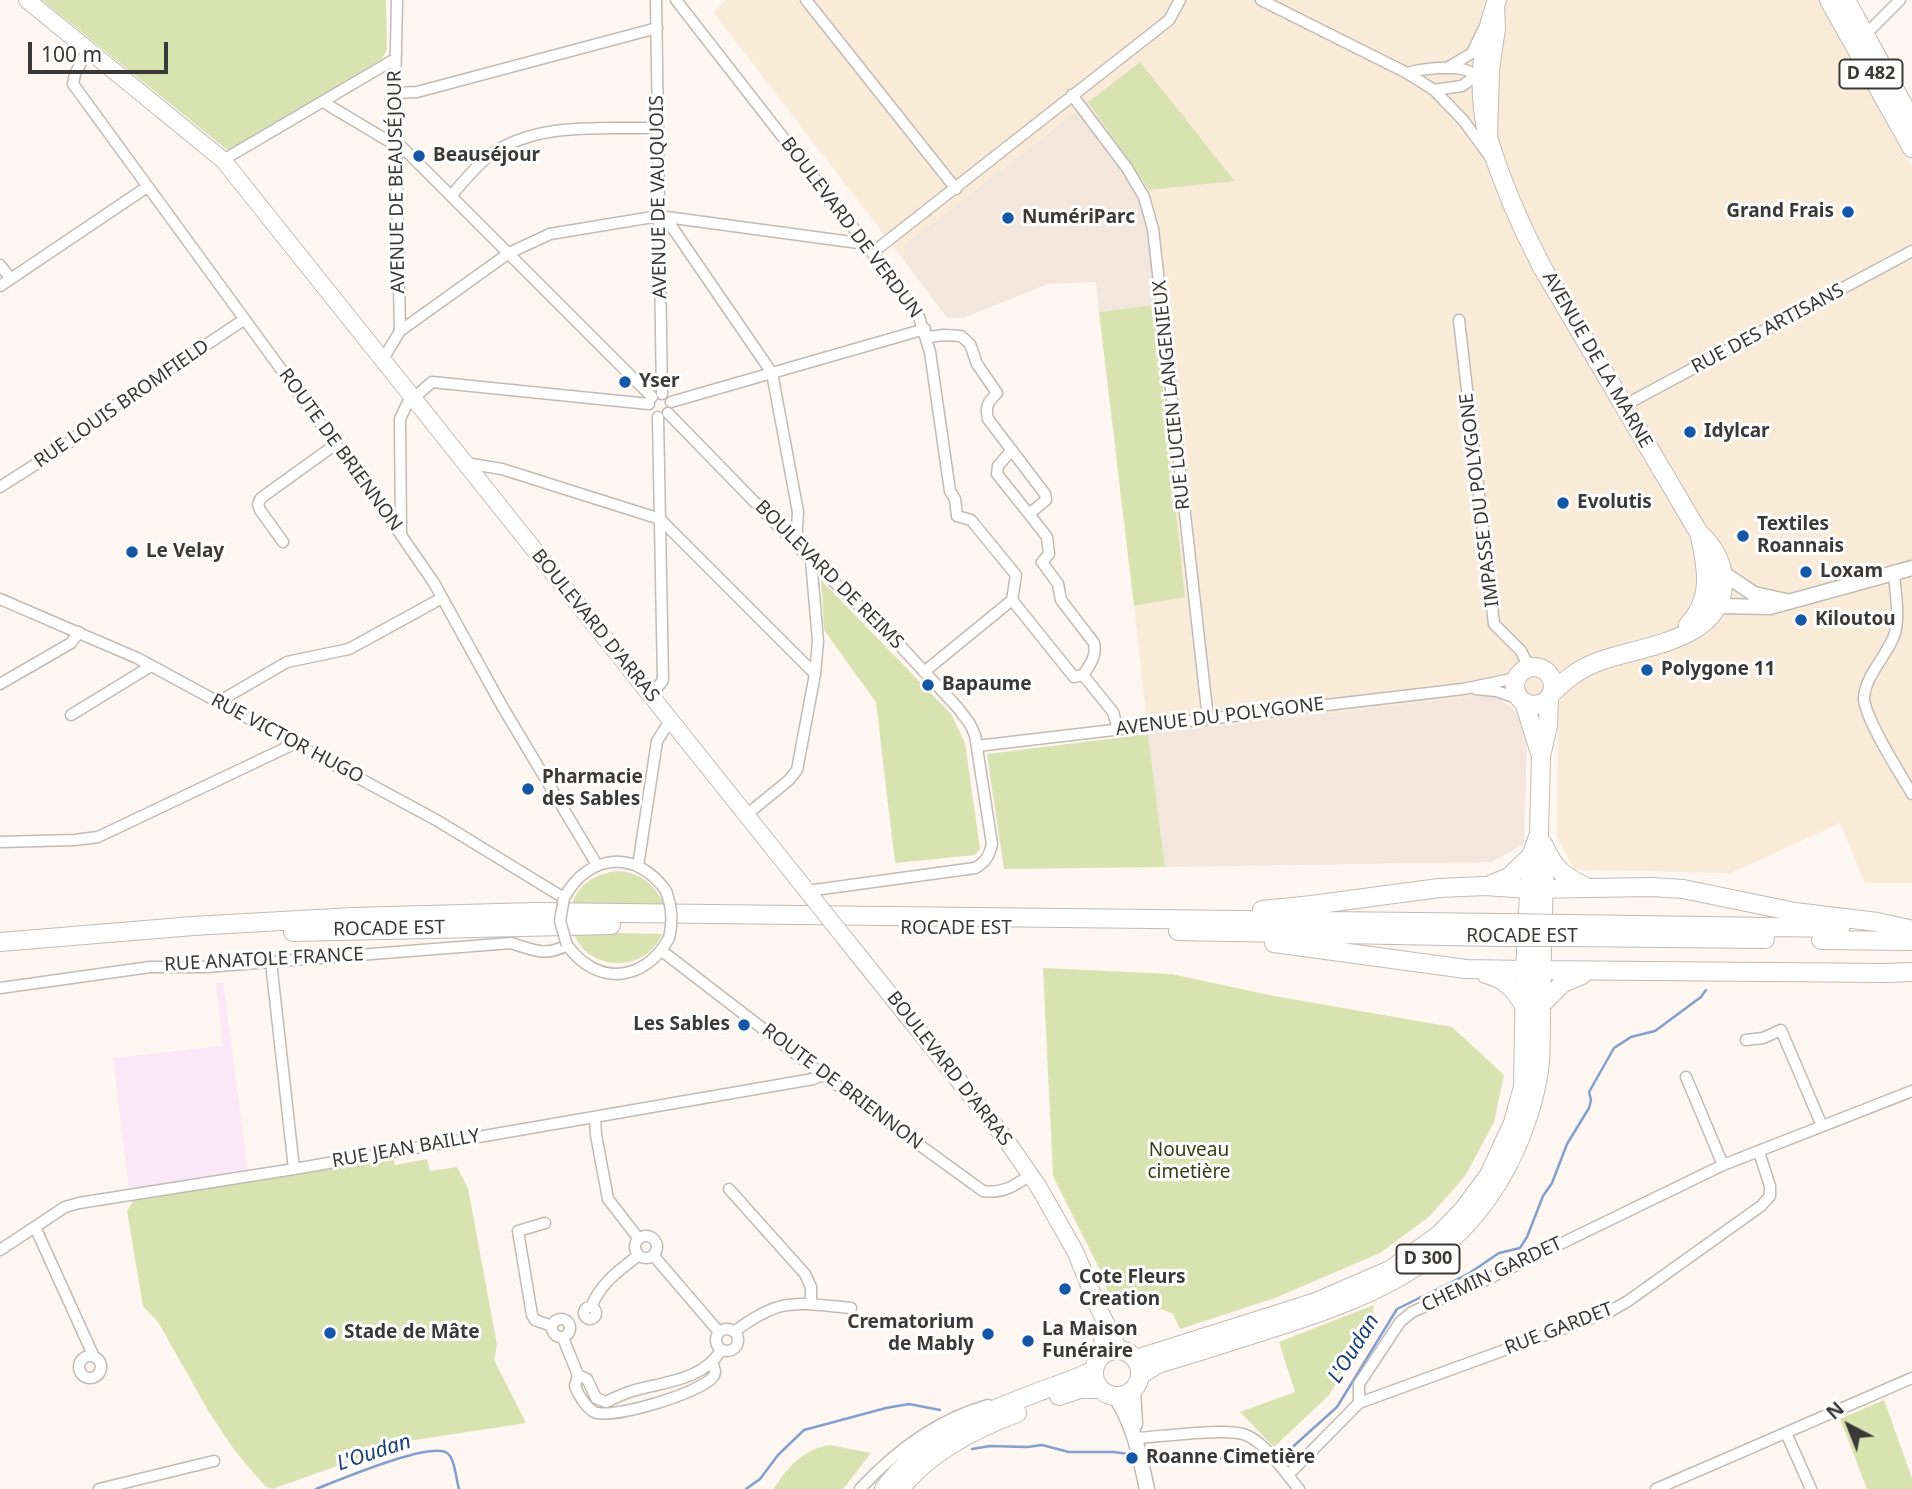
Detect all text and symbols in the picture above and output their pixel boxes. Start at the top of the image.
scale bar [32,28,172,72]
text: 100 m [41,40,102,68]
road number: D 482 [1840,60,1902,88]
street label: AVENUE DE BEAUSÉJOUR [384,70,410,294]
street label: AVENUE DE VAUQUOIS [646,95,672,299]
street label: BOULEVARD DE VERDUN [776,133,926,323]
place label: Beauséjour [433,145,540,167]
marker: Beauséjour [411,148,427,164]
place label: Grand Frais [1726,201,1834,223]
marker: Grand Frais [1840,204,1856,220]
place label: NumériParc [1022,207,1135,229]
marker: NumériParc [1000,210,1016,226]
street label: AVENUE DE LA MARNE [1537,268,1657,452]
street label: RUE LUCIEN LANGENIEUX [1149,279,1195,511]
street label: RUE DES ARTISANS [1688,279,1848,379]
street label: RUE LOUIS BROMFIELD [30,335,214,473]
street label: ROUTE DE BRIENNON [273,364,407,536]
place label: Yser [639,371,680,393]
marker: Yser [617,374,633,390]
street label: IMPASSE DU POLYGONE [1456,392,1504,608]
place label: Idylcar [1704,421,1770,443]
marker: Idylcar [1682,424,1698,440]
place label: Evolutis [1577,492,1652,514]
marker: Evolutis [1555,495,1571,511]
street label: BOULEVARD DE REIMS [750,496,908,654]
place label: Textiles Roannais [1757,514,1844,558]
marker: Textiles Roannais [1735,528,1751,544]
place label: Le Velay [146,541,224,563]
marker: Le Velay [124,544,140,560]
street label: BOULEVARD D'ARRAS [526,545,664,707]
place label: Loxam [1820,561,1883,583]
marker: Loxam [1798,564,1814,580]
place label: Kiloutou [1815,609,1896,631]
marker: Kiloutou [1793,612,1809,628]
place label: Polygone 11 [1661,659,1775,681]
marker: Polygone 11 [1639,662,1655,678]
place label: Bapaume [942,674,1032,696]
marker: Bapaume [920,677,936,693]
street label: RUE VICTOR HUGO [207,689,367,789]
street label: AVENUE DU POLYGONE [1115,693,1325,741]
place label: Pharmacie des Sables [542,767,643,811]
marker: Pharmacie des Sables [520,781,536,797]
street label: ROCADE EST [333,917,445,941]
street label: ROCADE EST [900,918,1012,940]
street label: ROCADE EST [1466,926,1578,948]
street label: RUE ANATOLE FRANCE [164,943,364,977]
street label: BOULEVARD D'ARRAS [881,987,1017,1151]
place label: Les Sables [633,1014,730,1036]
marker: Les Sables [736,1017,752,1033]
street label: ROUTE DE BRIENNON [757,1019,927,1155]
street label: RUE JEAN BAILLY [330,1125,482,1173]
park label: Nouveau cimetière [1147,1140,1231,1184]
street label: CHEMIN GARDET [1418,1232,1566,1318]
road number: D 300 [1396,1244,1460,1274]
place label: Cote Fleurs Creation [1079,1267,1185,1311]
marker: Cote Fleurs Creation [1057,1281,1073,1297]
street label: RUE GARDET [1502,1298,1616,1360]
water label: L'Oudan [1323,1310,1385,1388]
place label: Crematorium de Mably [847,1312,974,1356]
place label: La Maison Funéraire [1042,1319,1138,1363]
place label: Stade de Mâte [344,1322,480,1344]
marker: Stade de Mâte [322,1325,338,1341]
marker: Crematorium de Mably [980,1326,996,1342]
marker: La Maison Funéraire [1020,1333,1036,1349]
north arrow [1814,1391,1884,1461]
text: N [1821,1396,1849,1425]
water label: L'Oudan [334,1429,414,1477]
place label: Roanne Cimetière [1146,1447,1315,1469]
marker: Roanne Cimetière [1124,1450,1140,1466]

